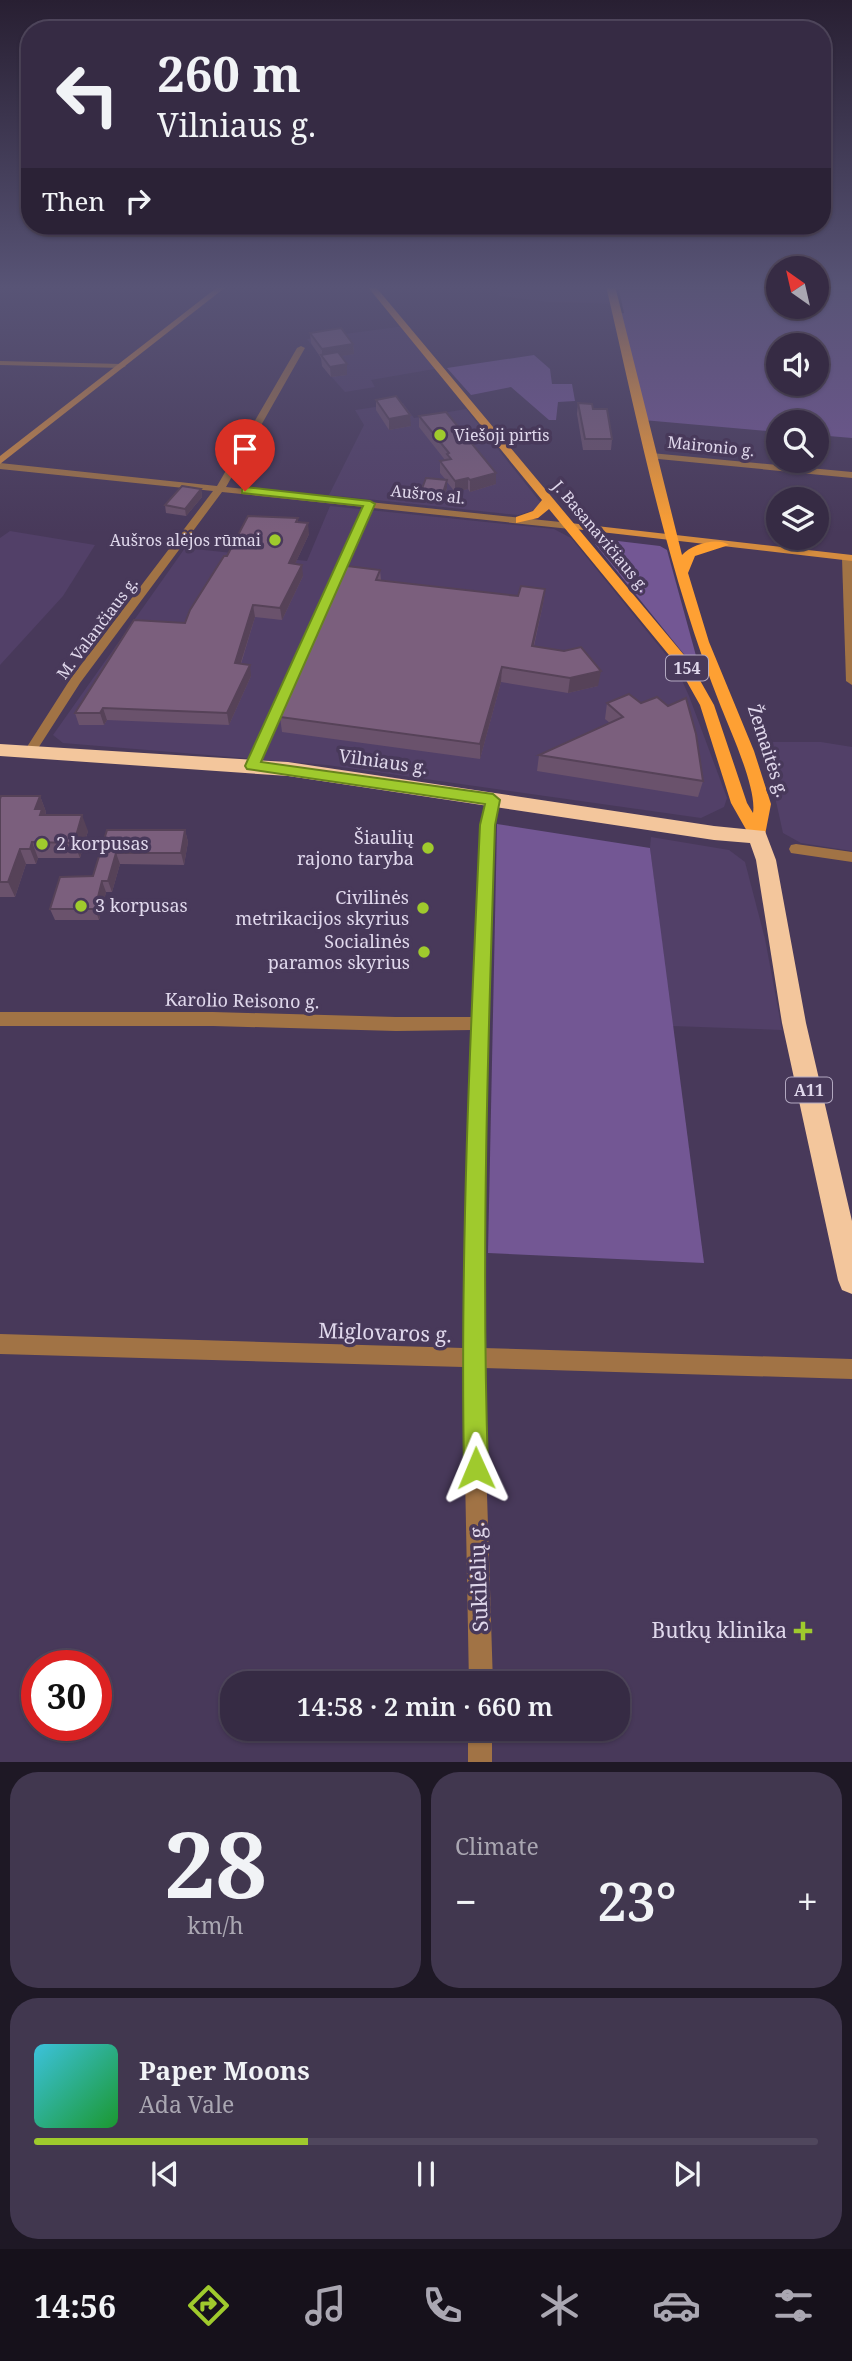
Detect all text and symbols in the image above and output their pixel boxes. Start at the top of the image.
text: 260 m [157,40,301,106]
icon: left [42,49,133,140]
text: Vilniaus g. [157,103,316,146]
icon: right [119,182,157,220]
text: Then [42,183,105,219]
north arrow [766,256,830,318]
map controls [766,256,829,550]
button: sound [766,333,829,396]
button: search [766,410,829,473]
pin [215,419,275,491]
place label: Viešoji pirtis [454,424,549,446]
marker: Viešoji pirtis [432,427,448,443]
icon: arrive [226,430,264,468]
street label: Maironio g. [666,430,756,462]
street label: J. Basanavičiaus g. [547,475,654,596]
street label: Aušros al. [390,479,466,509]
button: layers [766,487,829,550]
place label: Aušros alėjos rūmai [110,529,261,551]
marker: Aušros alėjos rūmai [267,532,283,548]
street label: M. Valančiaus g. [51,572,143,684]
road number: 154 [666,656,708,680]
street label: Žemaitės g. [743,701,795,800]
street label: Vilniaus g. [337,743,429,779]
place label: Šiaulių rajono taryba [297,825,415,870]
place label: 2 korpusas [56,831,149,855]
marker: 2 korpusas [34,836,50,852]
marker: Šiaulių rajono taryba [420,840,436,856]
place label: Civilinės metrikacijos skyrius [235,885,409,930]
place label: 3 korpusas [95,893,188,917]
marker: 3 korpusas [73,898,89,914]
marker: Civilinės metrikacijos skyrius [415,900,431,916]
place label: Socialinės paramos skyrius [268,929,410,974]
marker: Socialinės paramos skyrius [416,944,432,960]
street label: Karolio Reisono g. [165,987,320,1013]
road number: A11 [786,1078,832,1102]
street label: Miglovaros g. [318,1316,452,1348]
position arrow [439,1431,513,1505]
street label: Sukilėlių g. [462,1522,494,1633]
place label: Butkų klinika [652,1616,787,1644]
marker: Butkų klinika [793,1621,813,1641]
speed limit sign: 30 [21,1650,112,1741]
text: 14:58 · 2 min · 660 m [297,1688,553,1724]
text: 28 [164,1801,267,1925]
text: Climate [455,1830,539,1862]
text: 23° [597,1865,677,1936]
text: − [455,1875,477,1927]
text: + [797,1875,818,1927]
text: km/h [187,1909,244,1941]
text: Paper Moons [139,2052,310,2088]
text: Ada Vale [139,2088,234,2120]
icon: previous [146,2155,184,2193]
icon: pause [407,2155,445,2193]
icon: next [668,2155,706,2193]
icon: directions [184,2281,233,2330]
icon: music [301,2281,350,2330]
icon: phone [418,2281,467,2330]
icon: climate [535,2281,584,2330]
icon: car [652,2281,701,2330]
icon: filters [769,2281,818,2330]
text: 14:56 [34,2284,116,2327]

